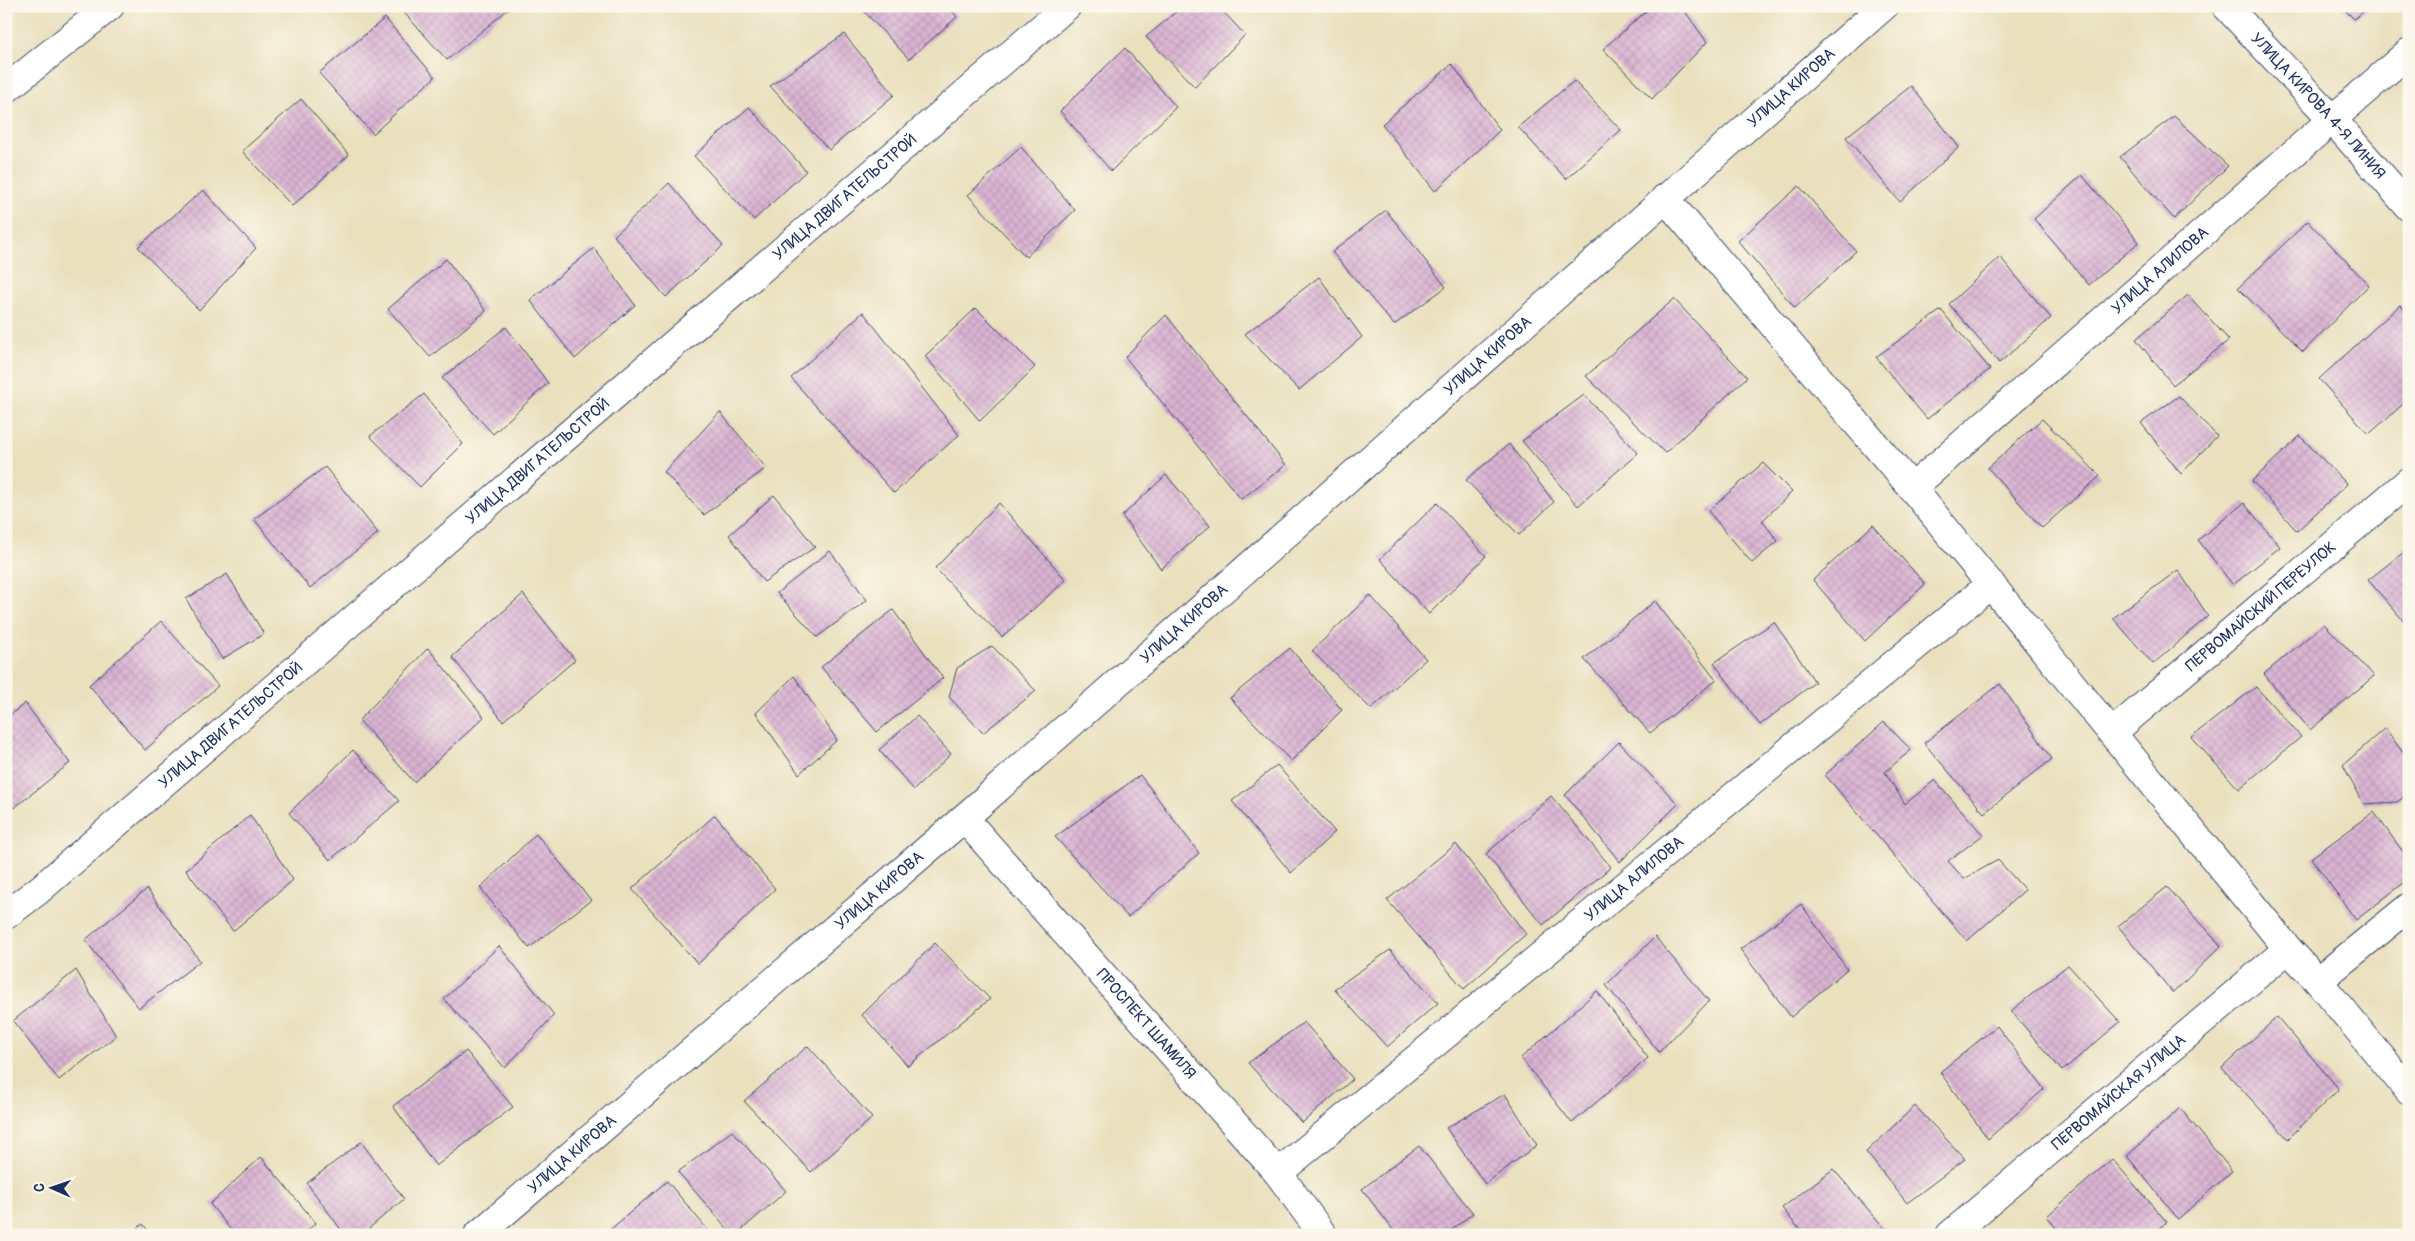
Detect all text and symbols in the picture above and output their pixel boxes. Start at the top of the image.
street label: УЛИЦА КИРОВА 4-Я ЛИНИЯ [2246,29,2390,183]
street label: УЛИЦА КИРОВА [1743,44,1839,132]
street label: УЛИЦА ДВИГАТЕЛЬСТРОЙ [769,130,921,265]
street label: УЛИЦА АЛИЛОВА [2107,222,2213,318]
street label: УЛИЦА КИРОВА [1440,312,1536,400]
street label: УЛИЦА ДВИГАТЕЛЬСТРОЙ [462,394,614,529]
street label: ПЕРВОМАЙСКИЙ ПЕРЕУЛОК [2182,537,2340,676]
street label: УЛИЦА КИРОВА [1136,580,1232,668]
street label: УЛИЦА ДВИГАТЕЛЬСТРОЙ [154,658,307,793]
street label: УЛИЦА АЛИЛОВА [1580,832,1688,926]
street label: УЛИЦА КИРОВА [831,847,928,934]
street label: ПРОСПЕКТ ШАМИЛЯ [1092,965,1200,1083]
street label: ПЕРВОМАЙСКАЯ УЛИЦА [2048,1030,2190,1155]
street label: УЛИЦА КИРОВА [524,1111,621,1198]
north arrow [28,1164,78,1214]
text: С [31,1183,48,1192]

